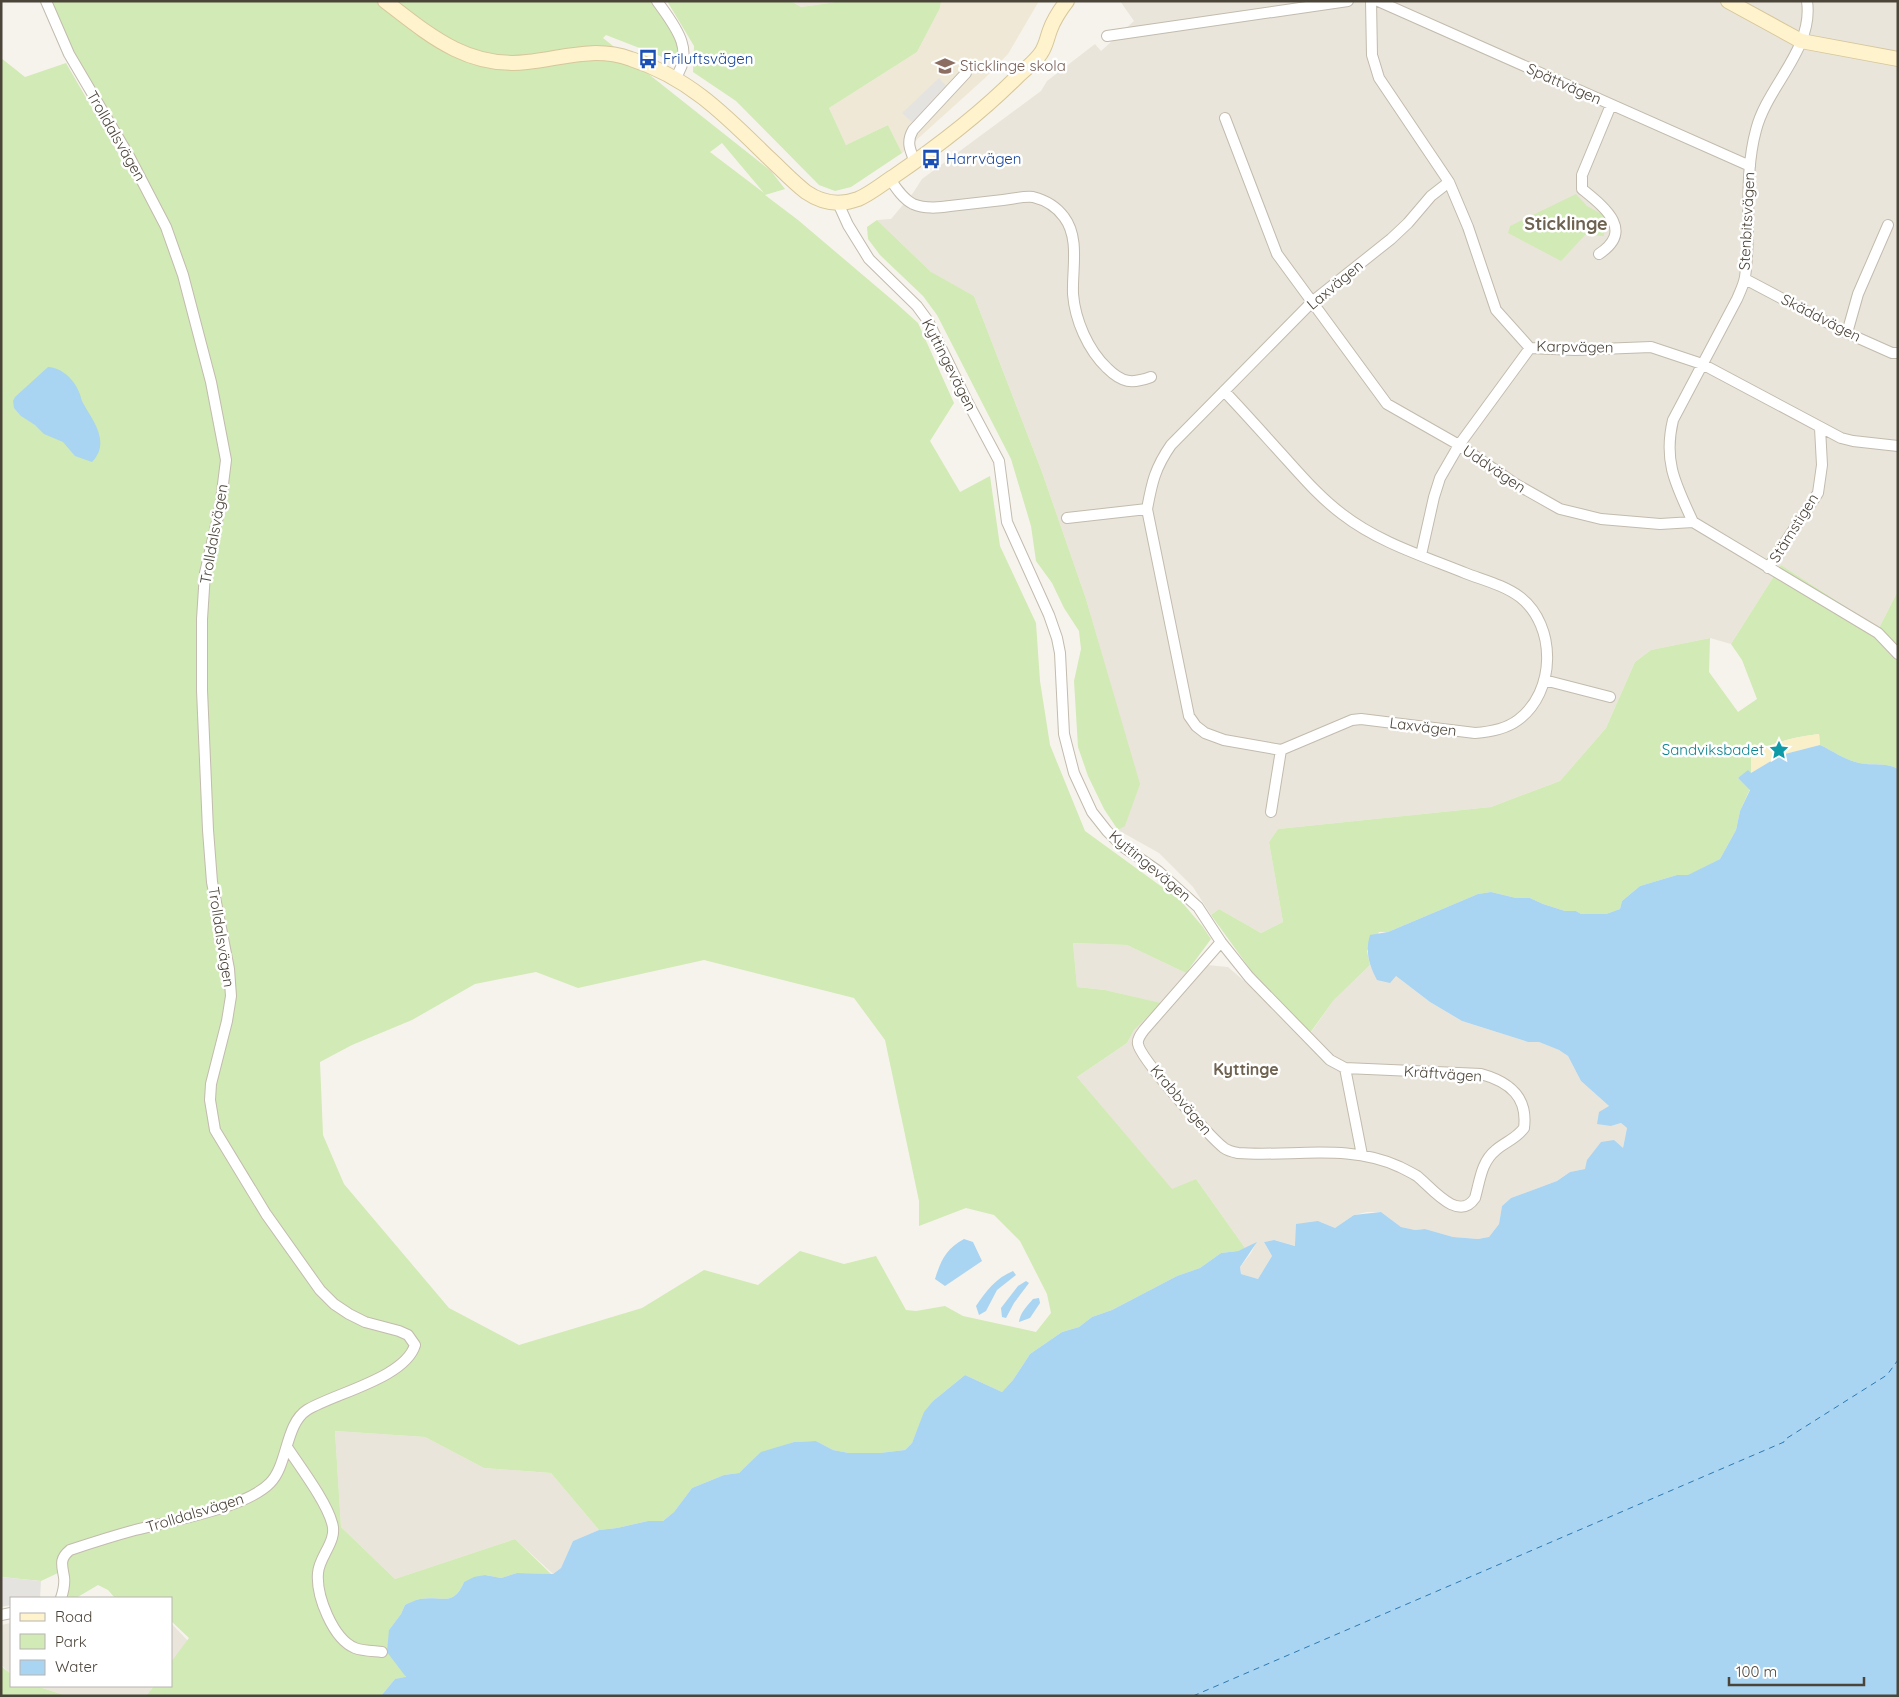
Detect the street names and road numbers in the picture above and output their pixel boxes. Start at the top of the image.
street label: Spättvägen [1524,59,1605,108]
street label: Trolldalsvägen [83,87,150,184]
street label: Stenbitsvägen [1734,171,1759,271]
street label: Laxvägen [1303,256,1367,314]
street label: Skäddvägen [1778,289,1864,346]
street label: Kyttingevägen [918,315,981,414]
street label: Karpvägen [1536,336,1614,357]
street label: Uddvägen [1459,441,1529,497]
street label: Trolldalsvägen [195,482,232,585]
street label: Stämstigen [1765,490,1822,566]
street label: Laxvägen [1388,713,1458,740]
street label: Kyttingevägen [1106,826,1195,905]
street label: Trolldalsvägen [204,885,239,988]
street label: Krabbvägen [1146,1061,1216,1139]
street label: Kräftvägen [1403,1061,1483,1086]
street label: Trolldalsvägen [144,1489,246,1536]

